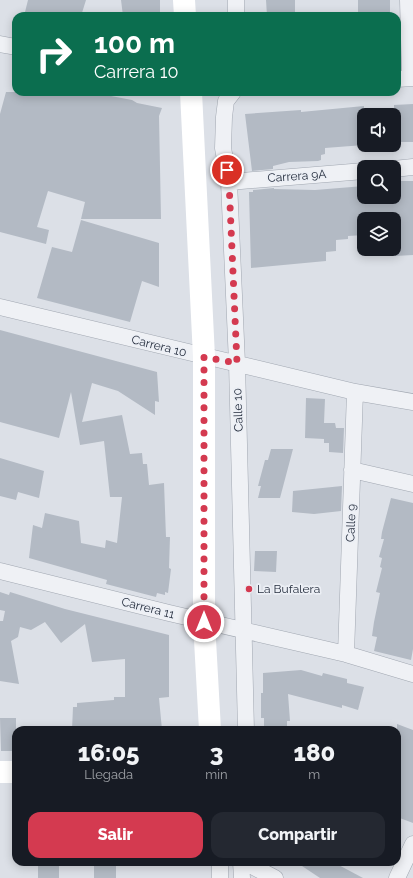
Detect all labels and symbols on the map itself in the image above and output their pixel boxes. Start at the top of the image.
pin [210,153,244,187]
street label: Carrera 9A [267,167,327,185]
street label: Carrera 10 [130,332,188,360]
street label: Calle 10 [230,388,246,432]
street label: Calle 9 [343,504,359,542]
place label: La Bufalera [257,582,320,596]
marker: La Bufalera [244,584,254,594]
street label: Carrera 11 [120,595,176,621]
position arrow [183,601,225,643]

